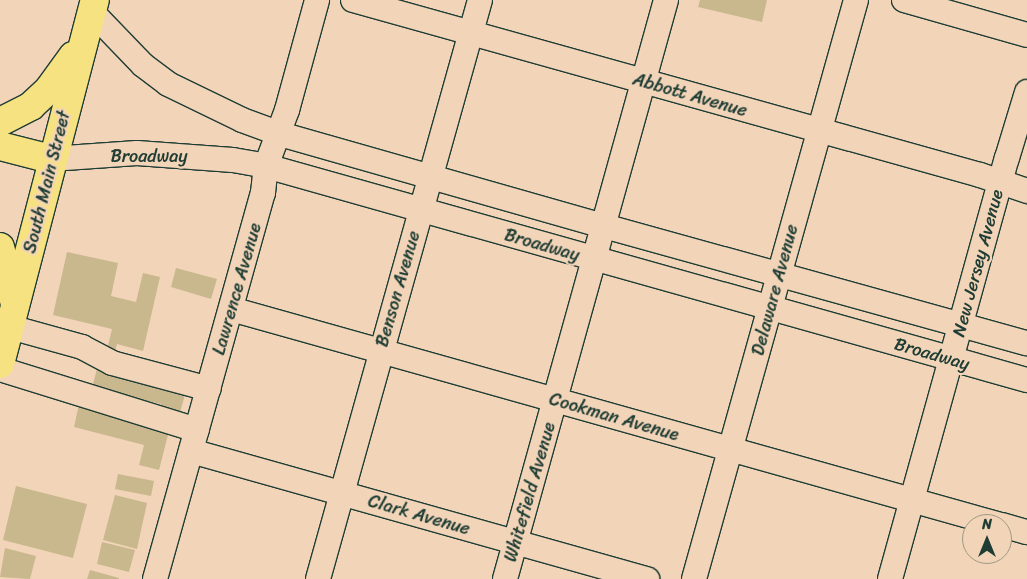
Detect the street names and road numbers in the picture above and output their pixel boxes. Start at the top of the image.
street label: Abbott Avenue [631,68,749,122]
street label: South Main Street [19,108,75,256]
street label: Broadway [110,145,188,167]
street label: New Jersey Avenue [948,186,1008,340]
street label: Lawrence Avenue [208,221,266,357]
street label: Delaware Avenue [747,222,803,358]
street label: Broadway [502,224,582,266]
street label: Benson Avenue [371,229,425,349]
street label: Broadway [892,333,972,375]
street label: Cookman Avenue [547,388,681,446]
street label: Whitefield Avenue [500,420,560,564]
street label: Clark Avenue [366,490,472,540]

